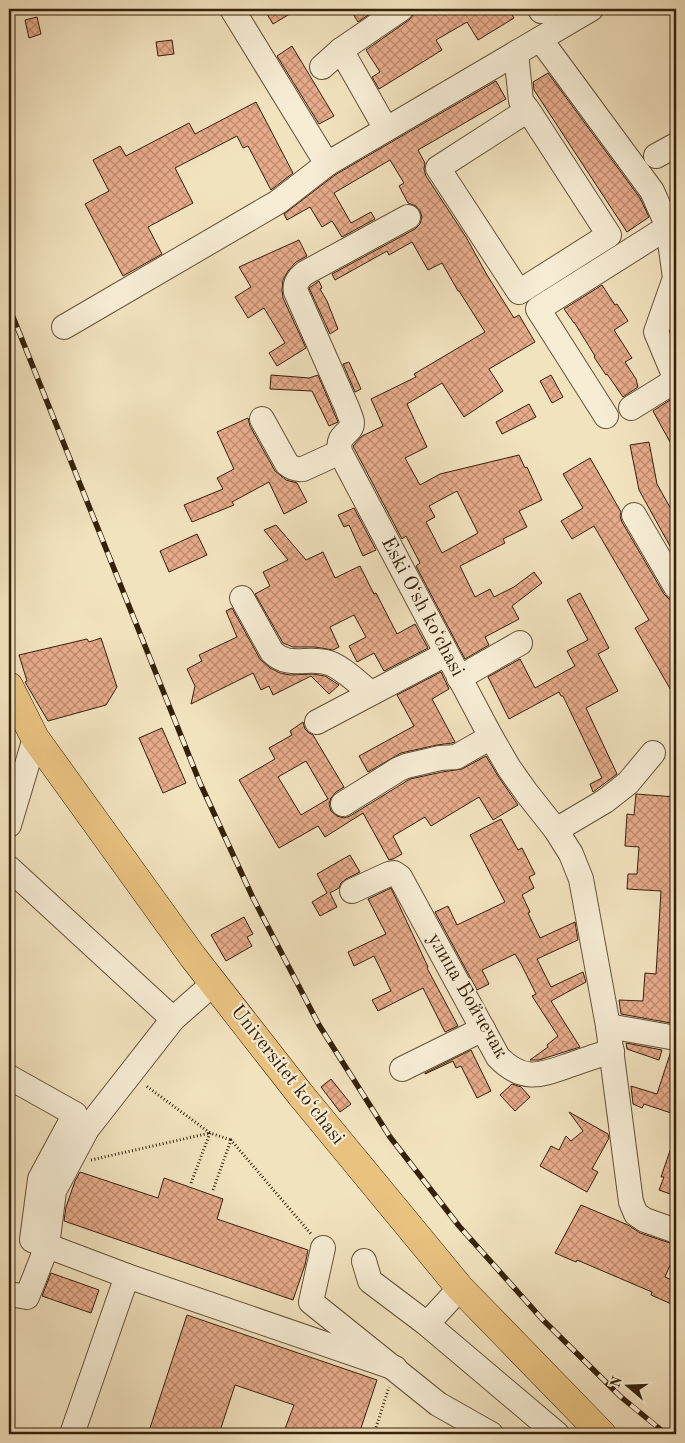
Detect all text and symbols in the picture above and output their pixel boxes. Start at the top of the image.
street label: Eski Oʻsh koʻchasi [377,534,467,680]
street label: улица Бойчечак [423,930,511,1062]
street label: Universitet kо‘chasi [226,1001,348,1149]
north arrow [602,1360,652,1410]
text: N [608,1374,625,1389]

